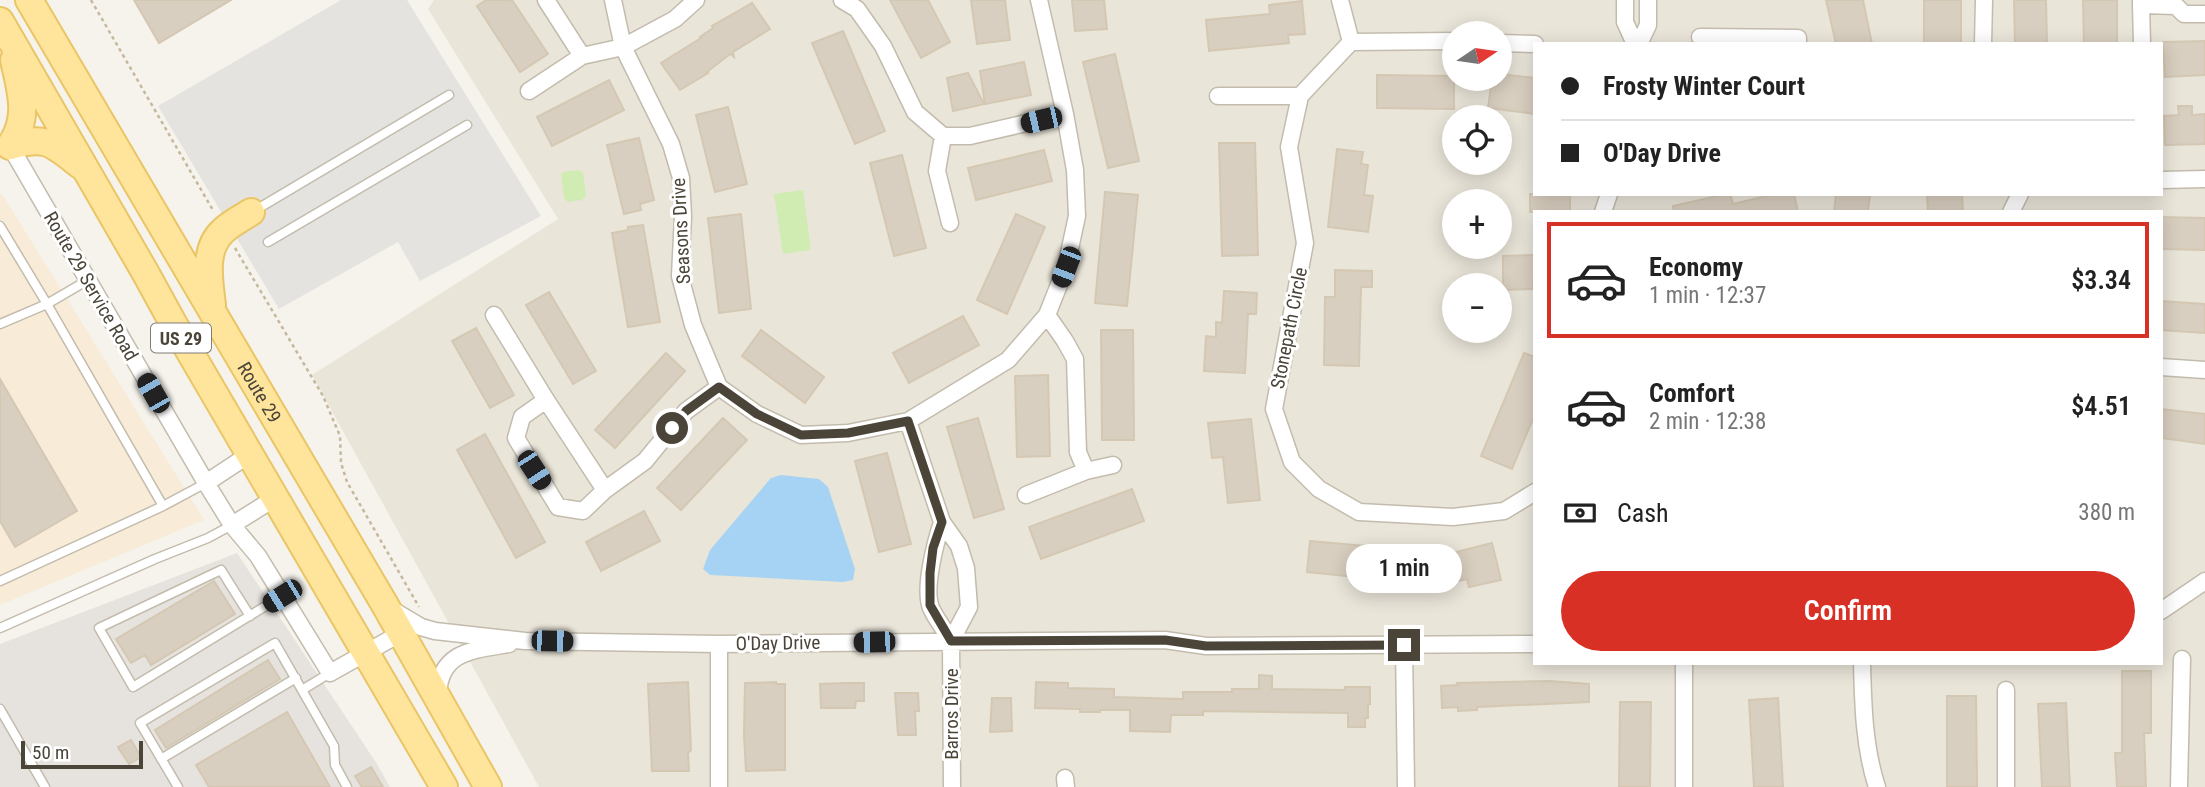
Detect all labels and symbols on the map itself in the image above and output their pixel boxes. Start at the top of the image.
north arrow [1442,21,1512,91]
car [1019,105,1064,135]
street label: Seasons Drive [667,177,695,285]
street label: Route 29 Service Road [39,207,143,365]
car [1049,244,1084,290]
street label: Stonepath Circle [1266,265,1312,391]
road number: US 29 [151,324,211,352]
street label: Route 29 [233,358,287,427]
car [134,370,173,416]
route start [656,412,688,444]
car [514,447,555,493]
callout: 1 min [1346,544,1462,592]
car [259,576,306,616]
route end [1388,629,1420,661]
car [531,630,574,652]
street label: O'Day Drive [735,631,821,655]
car [853,631,896,653]
street label: Barros Drive [940,668,963,760]
scale bar [21,738,144,770]

